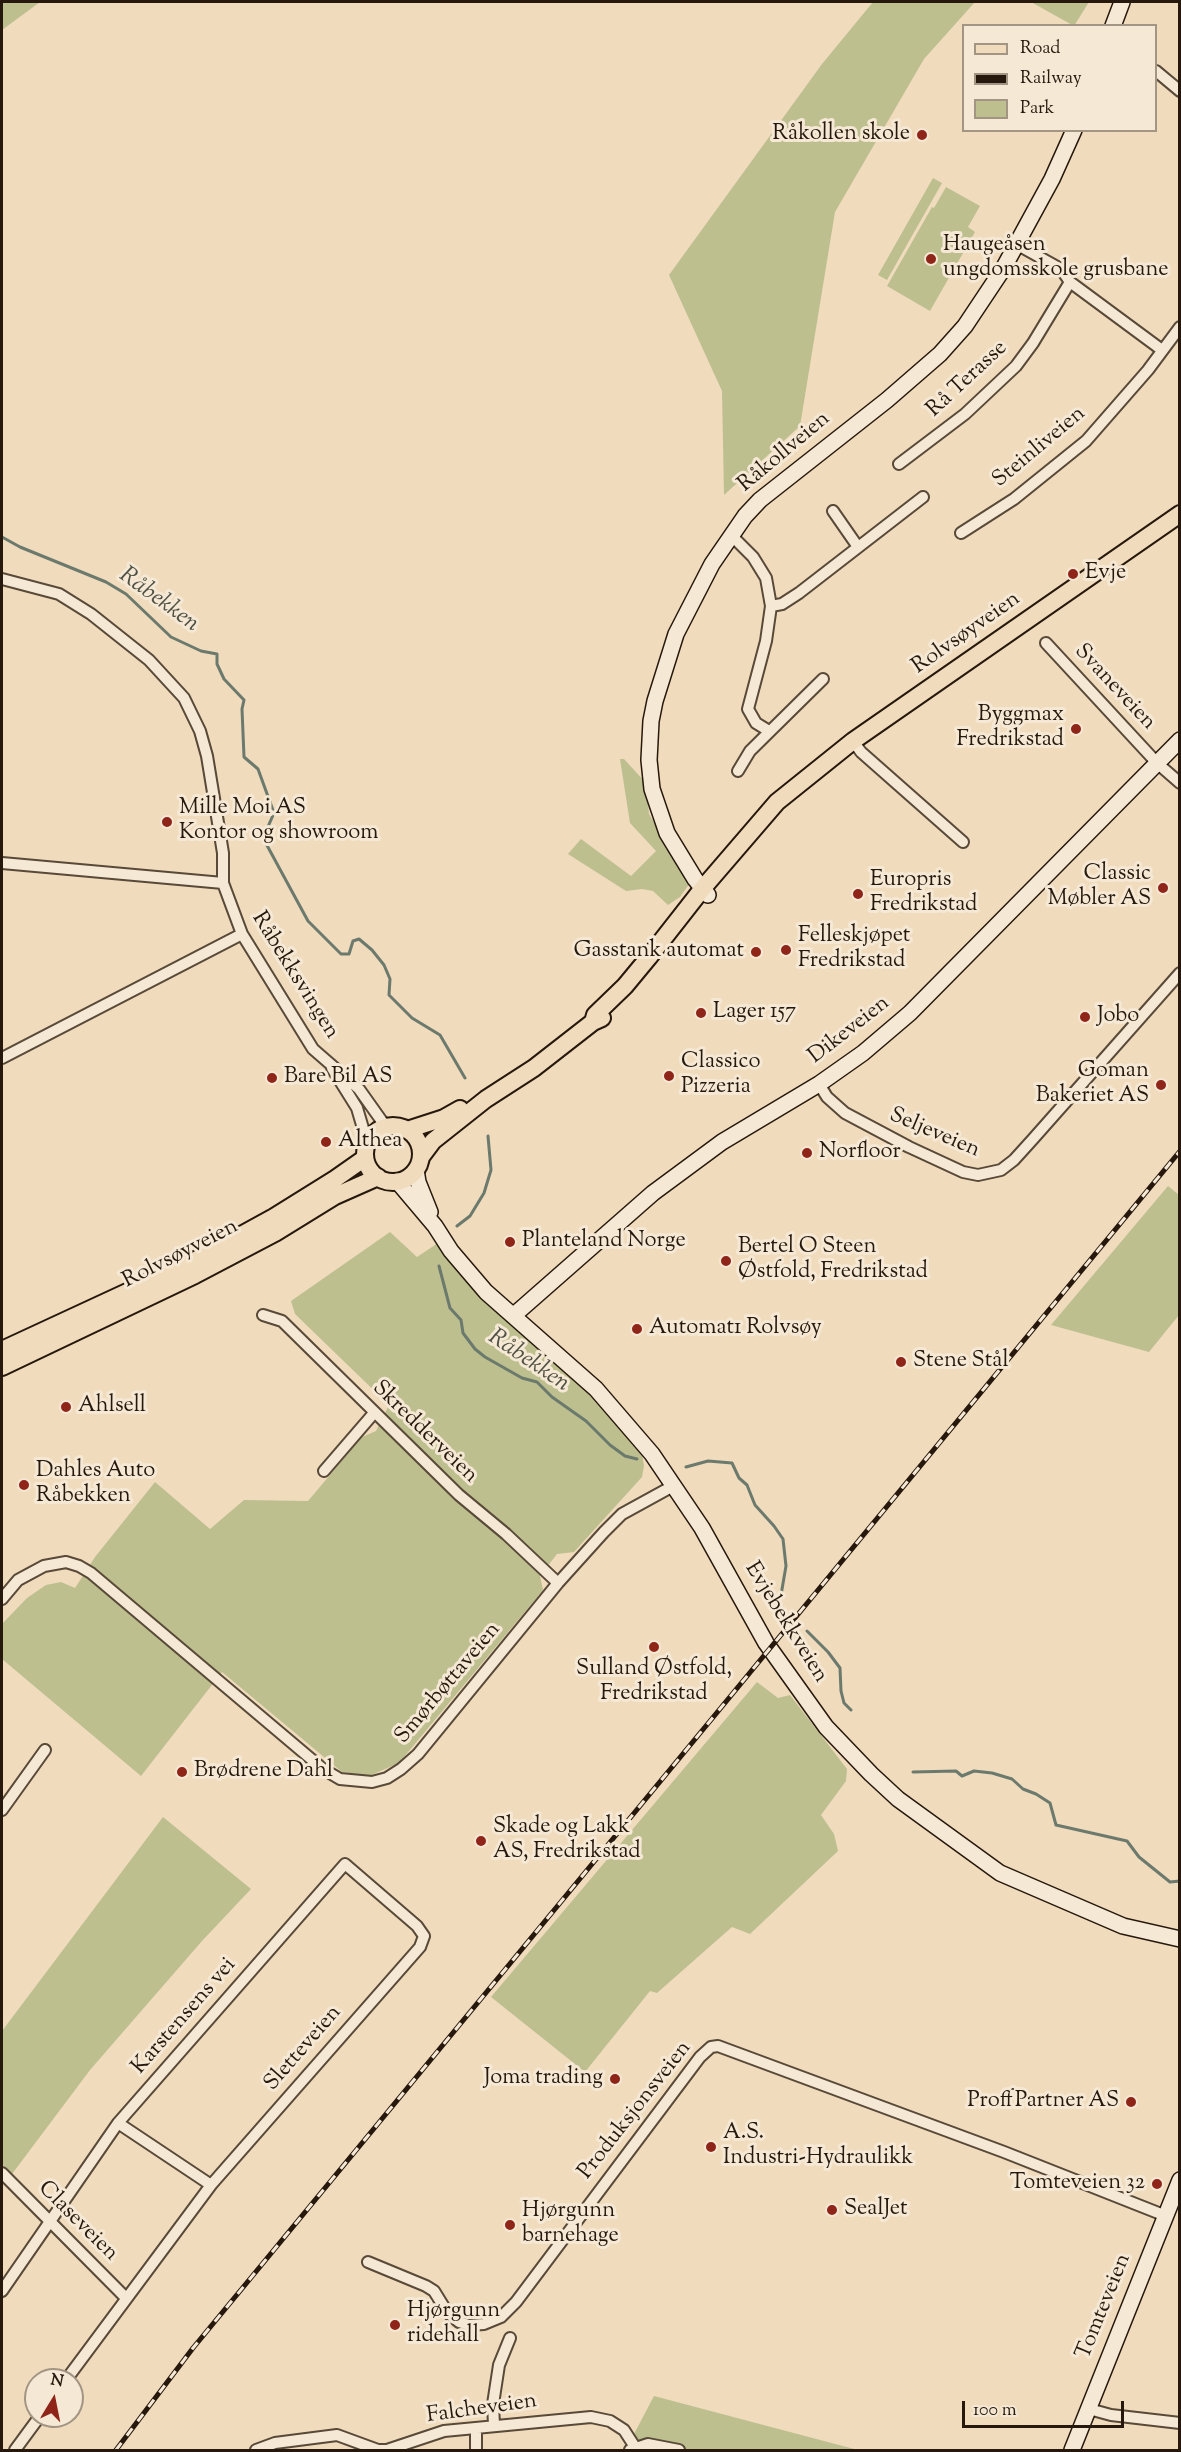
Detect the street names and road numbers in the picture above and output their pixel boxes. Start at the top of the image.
street label: Rå Terasse [922,336,1014,424]
street label: Steinliveien [988,402,1092,494]
street label: Råkollveien [734,407,836,499]
street label: Rolvsøyveien [908,587,1026,681]
street label: Svaneveien [1068,640,1160,736]
street label: Råbekksvingen [244,908,344,1044]
street label: Dikeveien [804,991,896,1071]
street label: Seljeveien [885,1103,983,1165]
street label: Rolvsøyveien [119,1215,243,1295]
street label: Skredderveien [366,1376,482,1490]
street label: Evjebekkveien [737,1558,833,1688]
street label: Smørbøttaveien [391,1618,507,1750]
street label: Karstensens vei [127,1953,243,2081]
street label: Sletteveien [260,2001,348,2097]
street label: Produksjonsveien [574,2037,698,2185]
street label: Claseveien [31,2176,123,2268]
street label: Tomteveien [1072,2250,1138,2364]
street label: Falcheveien [425,2389,539,2431]

